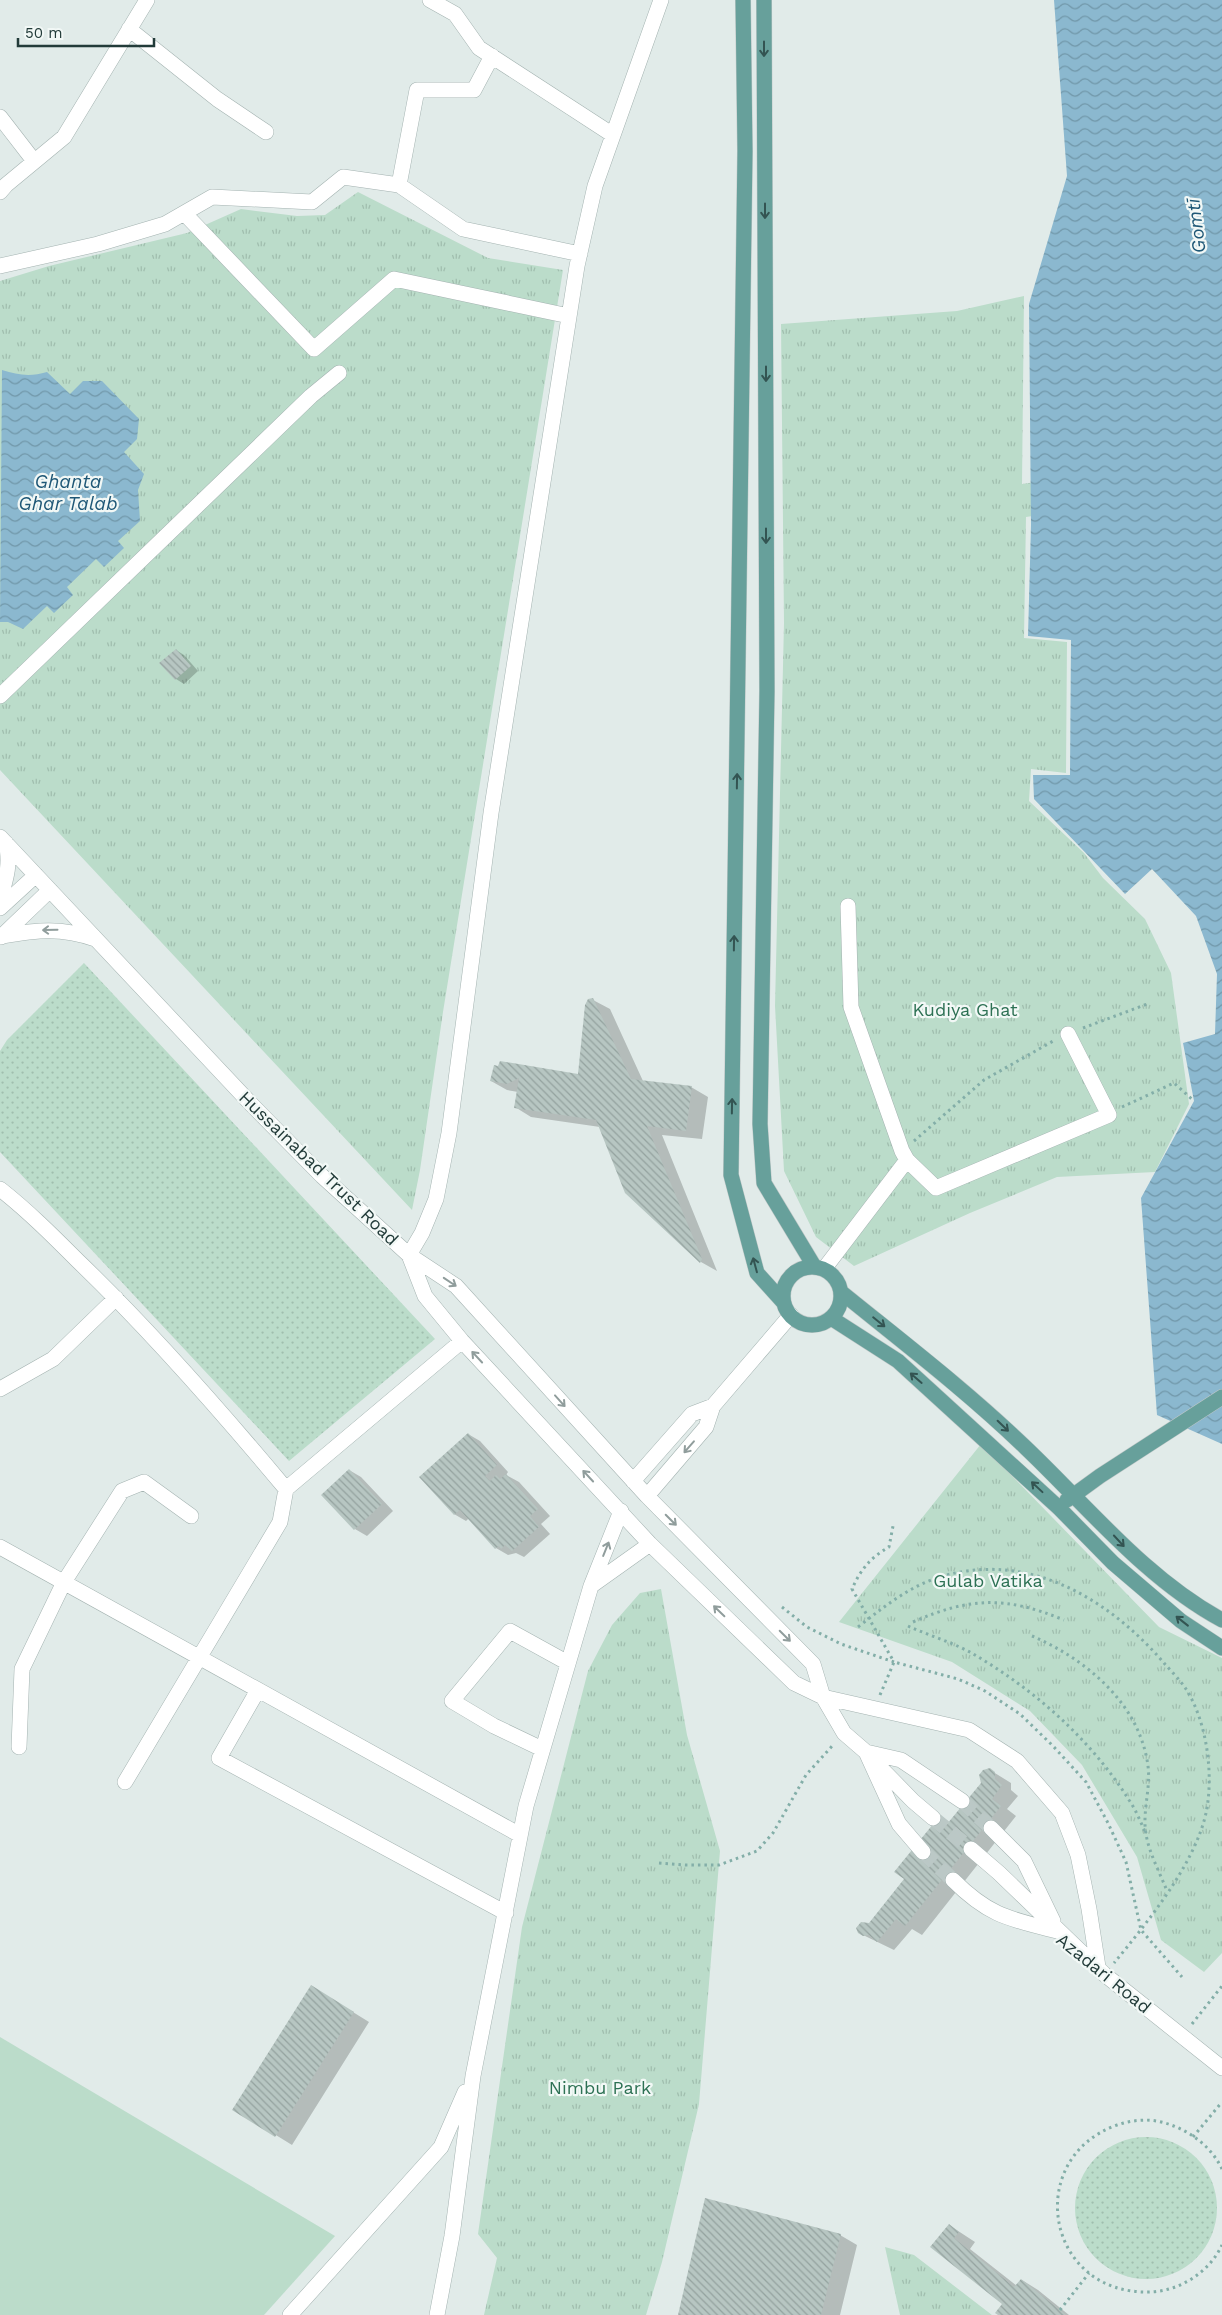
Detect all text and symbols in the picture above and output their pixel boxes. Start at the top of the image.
scale bar [18,15,154,47]
text: 50 m [25,24,62,42]
one-way arrow [759,40,769,56]
water label: Gomtī [1181,195,1211,255]
one-way arrow [760,202,770,219]
one-way arrow [761,365,771,381]
water label: Ghanta Ghar Talab [18,470,118,515]
one-way arrow [761,528,771,544]
one-way arrow [732,773,741,789]
one-way arrow [42,926,58,935]
one-way arrow [729,936,739,952]
park label: Kudiya Ghat [912,999,1018,1020]
street label: Hussainabad Trust Road [235,1086,403,1250]
one-way arrow [727,1098,737,1114]
one-way arrow [750,1258,759,1274]
one-way arrow [443,1277,457,1287]
one-way arrow [872,1317,885,1328]
one-way arrow [471,1350,483,1363]
one-way arrow [910,1372,923,1384]
one-way arrow [554,1394,566,1407]
one-way arrow [997,1420,1010,1432]
one-way arrow [683,1441,694,1454]
one-way arrow [582,1469,594,1482]
one-way arrow [1030,1481,1043,1493]
one-way arrow [664,1514,677,1526]
one-way arrow [1113,1535,1125,1547]
one-way arrow [602,1542,611,1557]
park label: Gulab Vatika [933,1570,1043,1591]
one-way arrow [713,1605,726,1617]
one-way arrow [1175,1616,1189,1626]
one-way arrow [779,1629,791,1642]
street label: Azadari Road [1053,1929,1155,2017]
park label: Nimbu Park [549,2077,651,2098]

